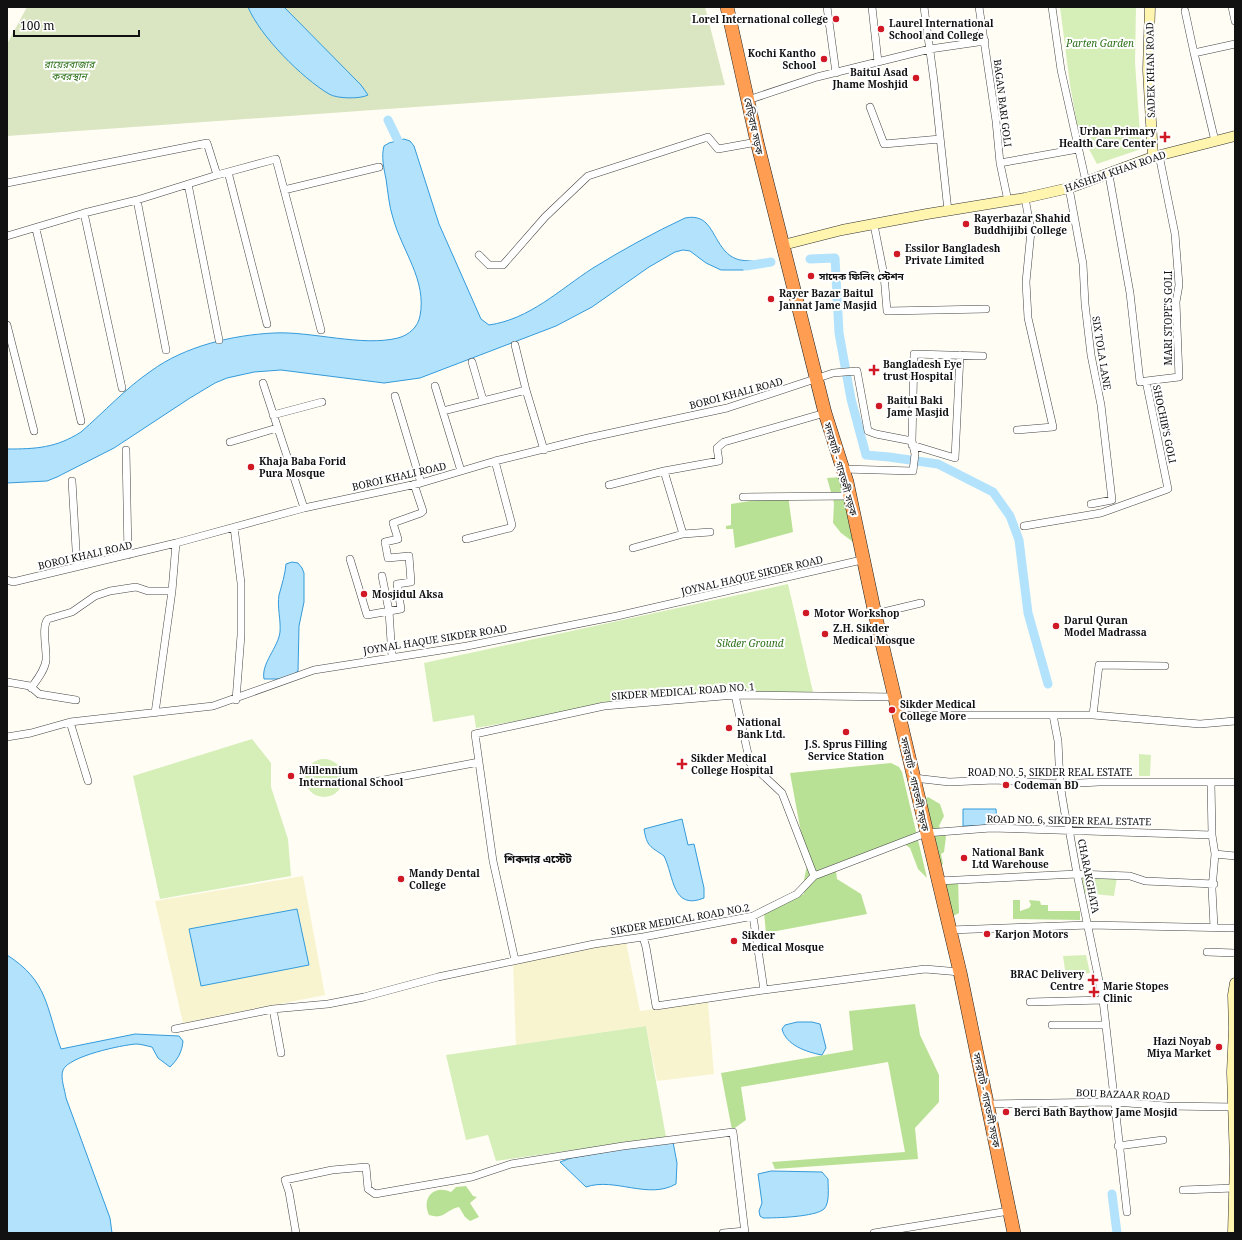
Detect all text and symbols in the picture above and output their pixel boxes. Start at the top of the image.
scale bar [14,12,139,38]
place label: Lorel International college [692,12,828,26]
marker: Lorel International college [831,14,841,24]
place label: Laurel International School and College [889,16,994,42]
text: 100 m [20,17,55,34]
street label: SADEK KHAN ROAD [1142,22,1158,118]
marker: Laurel International School and College [876,24,886,34]
park label: Parten Garden [1065,36,1134,50]
place label: Kochi Kantho School [748,46,816,72]
marker: Kochi Kantho School [819,54,829,64]
park label: রায়েরবাজার কবরস্থান [44,57,96,83]
street label: BAGAN BARI GOLI [991,58,1015,148]
place label: Baitul Asad Jhame Moshjid [832,65,908,91]
marker: Baitul Asad Jhame Moshjid [911,73,921,83]
street label: বেড়িবাধ সড়ক [741,96,767,157]
place label: Urban Primary Health Care Center [1059,124,1157,150]
marker: Urban Primary Health Care Center [1159,131,1171,143]
street label: HASHEM KHAN ROAD [1062,147,1168,195]
place label: Rayerbazar Shahid Buddhijibi College [974,211,1071,237]
marker: Rayerbazar Shahid Buddhijibi College [961,219,971,229]
place label: Essilor Bangladesh Private Limited [905,241,1001,267]
marker: Essilor Bangladesh Private Limited [892,249,902,259]
place label: সাদেক ফিলিং স্টেশন [818,269,905,283]
street label: MARI STOPE'S GOLI [1161,270,1175,365]
marker: সাদেক ফিলিং স্টেশন [806,271,816,281]
place label: Rayer Bazar Baitul Jannat Jame Masjid [778,286,877,312]
marker: Rayer Bazar Baitul Jannat Jame Masjid [766,294,776,304]
street label: SIX TOLA LANE [1089,315,1115,391]
place label: Bangladesh Eye trust Hospital [883,357,962,383]
marker: Bangladesh Eye trust Hospital [868,364,880,376]
street label: BOROI KHALI ROAD [688,374,784,412]
street label: SHOCHIB'S GOLI [1150,384,1180,465]
place label: Baitul Baki Jame Masjid [886,393,949,419]
marker: Baitul Baki Jame Masjid [874,401,884,411]
street label: সদরঘাট - গাবতলী সড়ক [821,420,861,518]
place label: Khaja Baba Forid Pura Mosque [259,454,347,480]
street label: BOROI KHALI ROAD [350,458,448,494]
marker: Khaja Baba Forid Pura Mosque [246,462,256,472]
street label: BOROI KHALI ROAD [36,537,134,573]
street label: JOYNAL HAQUE SIKDER ROAD [679,552,824,598]
place label: Mosjidul Aksa [372,587,443,601]
marker: Mosjidul Aksa [359,589,369,599]
place label: Motor Workshop [814,606,900,620]
marker: Motor Workshop [801,608,811,618]
place label: Darul Quran Model Madrassa [1064,613,1147,639]
street label: JOYNAL HAQUE SIKDER ROAD [361,621,508,657]
place label: Z.H. Sikder Medical Mosque [833,621,915,647]
marker: Darul Quran Model Madrassa [1051,621,1061,631]
marker: Z.H. Sikder Medical Mosque [820,629,830,639]
park label: Sikder Ground [716,636,784,650]
street label: SIKDER MEDICAL ROAD NO. 1 [611,679,755,703]
place label: Sikder Medical College More [900,697,976,723]
marker: Sikder Medical College More [887,705,897,715]
place label: National Bank Ltd. [737,715,785,741]
marker: National Bank Ltd. [724,723,734,733]
marker: J.S. Sprus Filling Service Station [841,727,851,737]
street label: সদরঘাট - গাবতলী সড়ক [897,734,933,833]
place label: J.S. Sprus Filling Service Station [804,737,888,763]
place label: Sikder Medical College Hospital [691,751,774,777]
marker: Sikder Medical College Hospital [676,758,688,770]
place label: Millennium International School [299,763,404,789]
street label: ROAD NO. 5, SIKDER REAL ESTATE [968,765,1132,779]
marker: Millennium International School [286,771,296,781]
place label: Codeman BD [1014,778,1079,792]
marker: Codeman BD [1001,780,1011,790]
street label: ROAD NO. 6, SIKDER REAL ESTATE [987,812,1151,828]
street label: CHARAKGHATA [1075,838,1103,915]
place label: National Bank Ltd Warehouse [972,845,1049,871]
district label: শিকদার এস্টেট [503,851,573,866]
marker: National Bank Ltd Warehouse [959,853,969,863]
place label: Mandy Dental College [409,866,480,892]
marker: Mandy Dental College [396,874,406,884]
street label: SIKDER MEDICAL ROAD NO.2 [609,900,751,938]
place label: Karjon Motors [995,927,1069,941]
place label: Sikder Medical Mosque [742,928,824,954]
marker: Karjon Motors [982,929,992,939]
marker: Sikder Medical Mosque [729,936,739,946]
place label: BRAC Delivery Centre [1010,967,1084,993]
marker: BRAC Delivery Centre [1087,974,1099,986]
place label: Marie Stopes Clinic [1103,979,1169,1005]
marker: Marie Stopes Clinic [1088,986,1100,998]
place label: Hazi Noyab Miya Market [1147,1034,1212,1060]
marker: Hazi Noyab Miya Market [1214,1042,1224,1052]
street label: সদরঘাট - গাবতলী সড়ক [970,1050,1004,1150]
street label: BOU BAZAAR ROAD [1076,1085,1170,1103]
place label: Berci Bath Baythow Jame Mosjid [1014,1105,1178,1119]
marker: Berci Bath Baythow Jame Mosjid [1001,1107,1011,1117]

